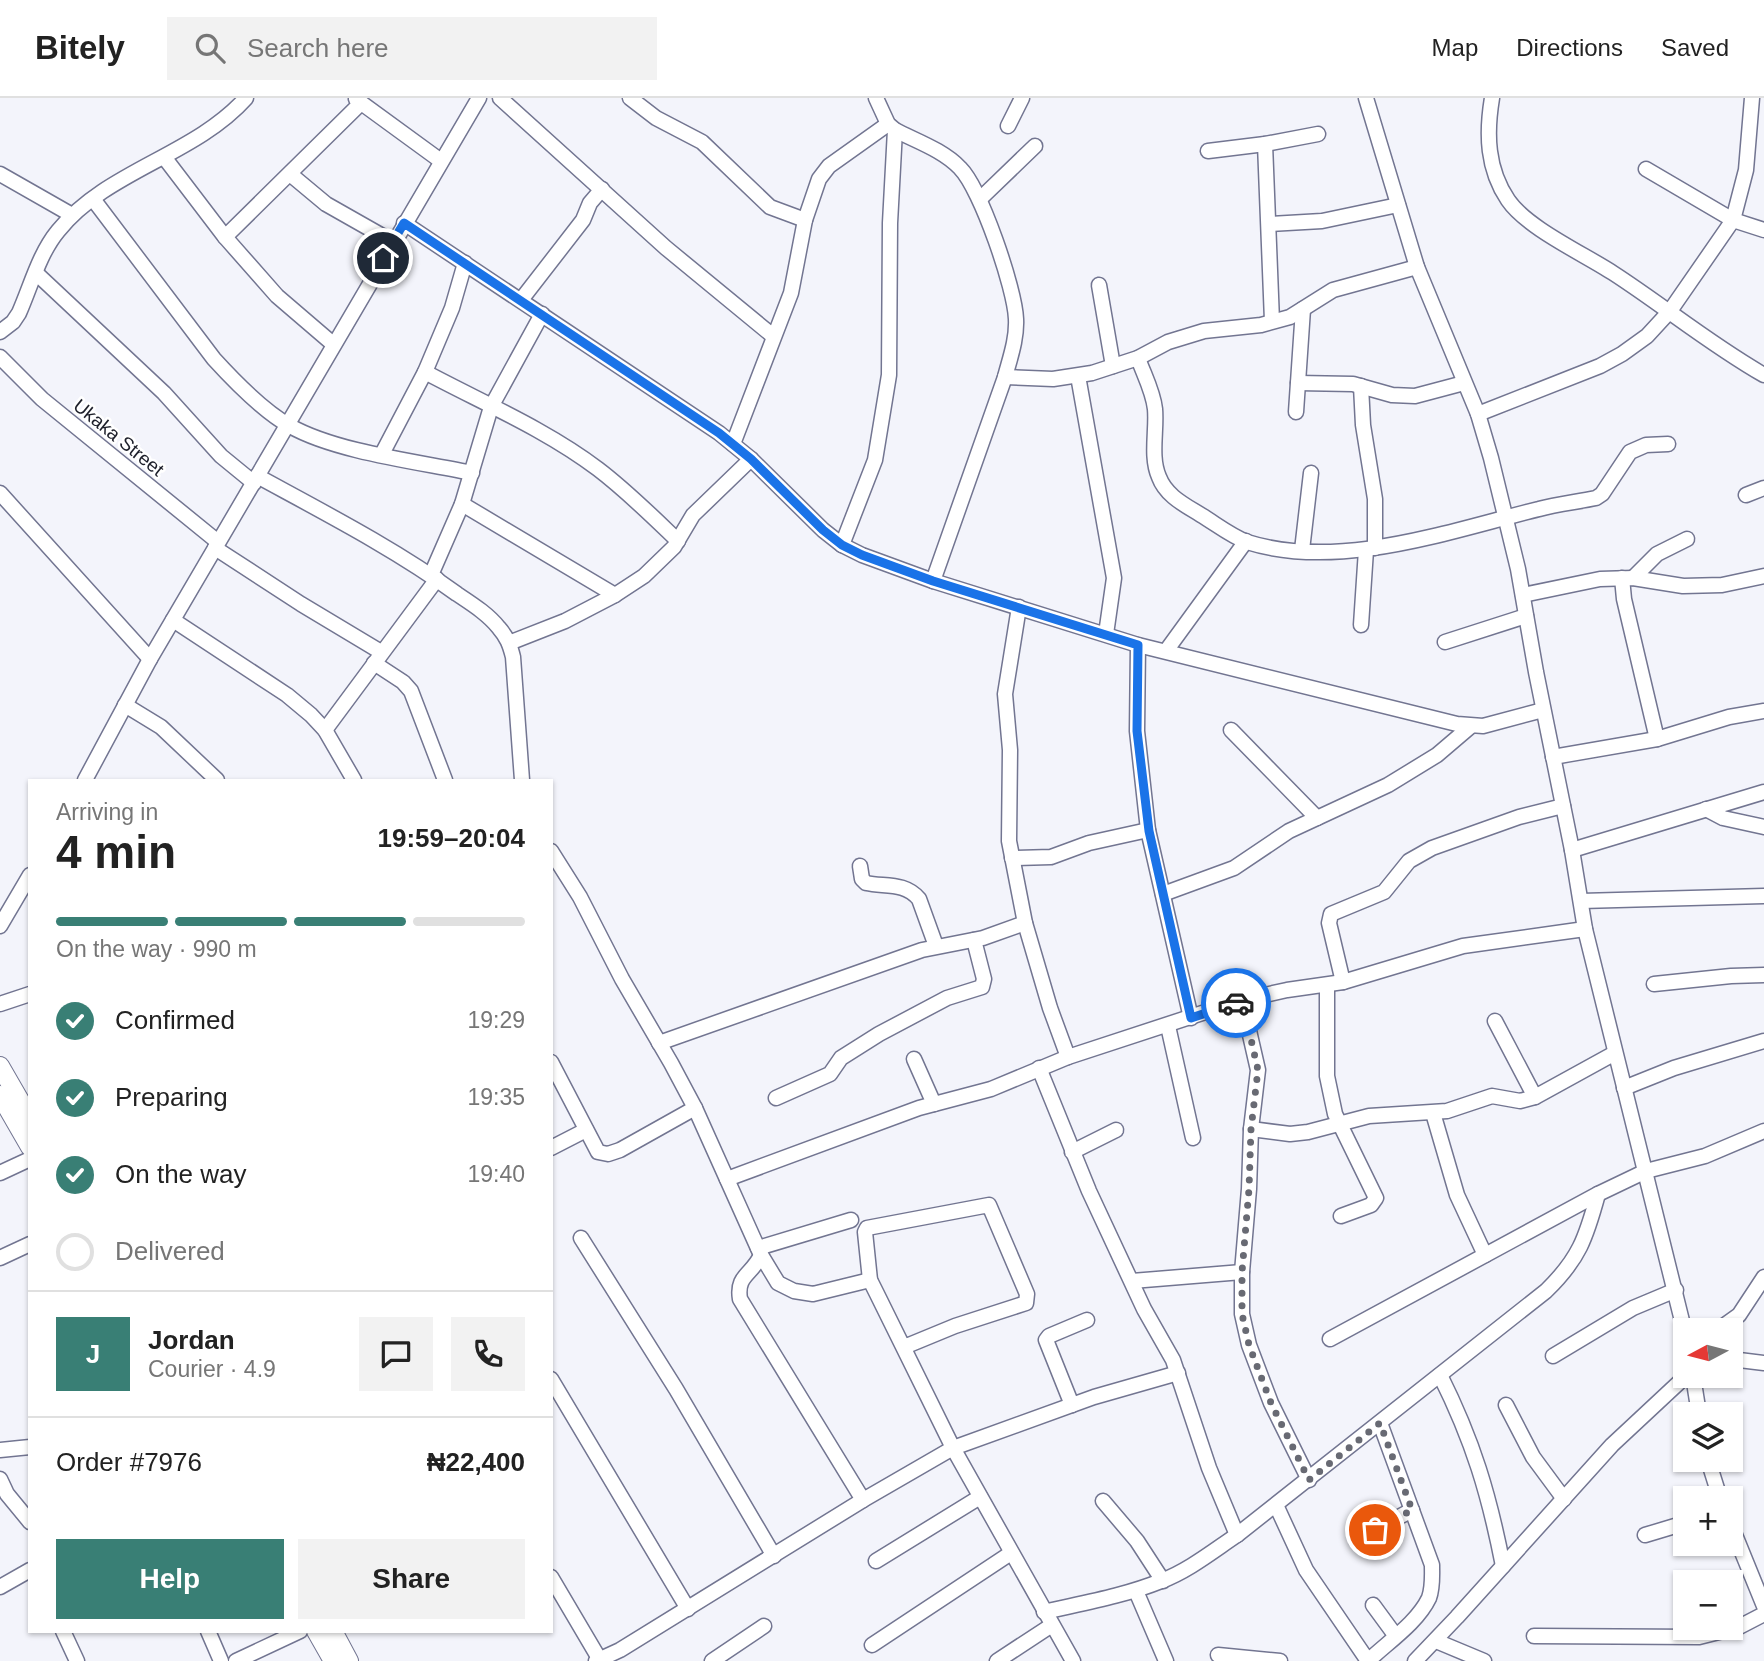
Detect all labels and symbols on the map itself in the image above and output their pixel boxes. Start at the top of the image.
pin [353,228,413,288]
street label: Ukaka Street [69,395,169,481]
courier [1201,968,1271,1038]
north arrow [1673,1318,1743,1388]
pin [1345,1500,1405,1560]

